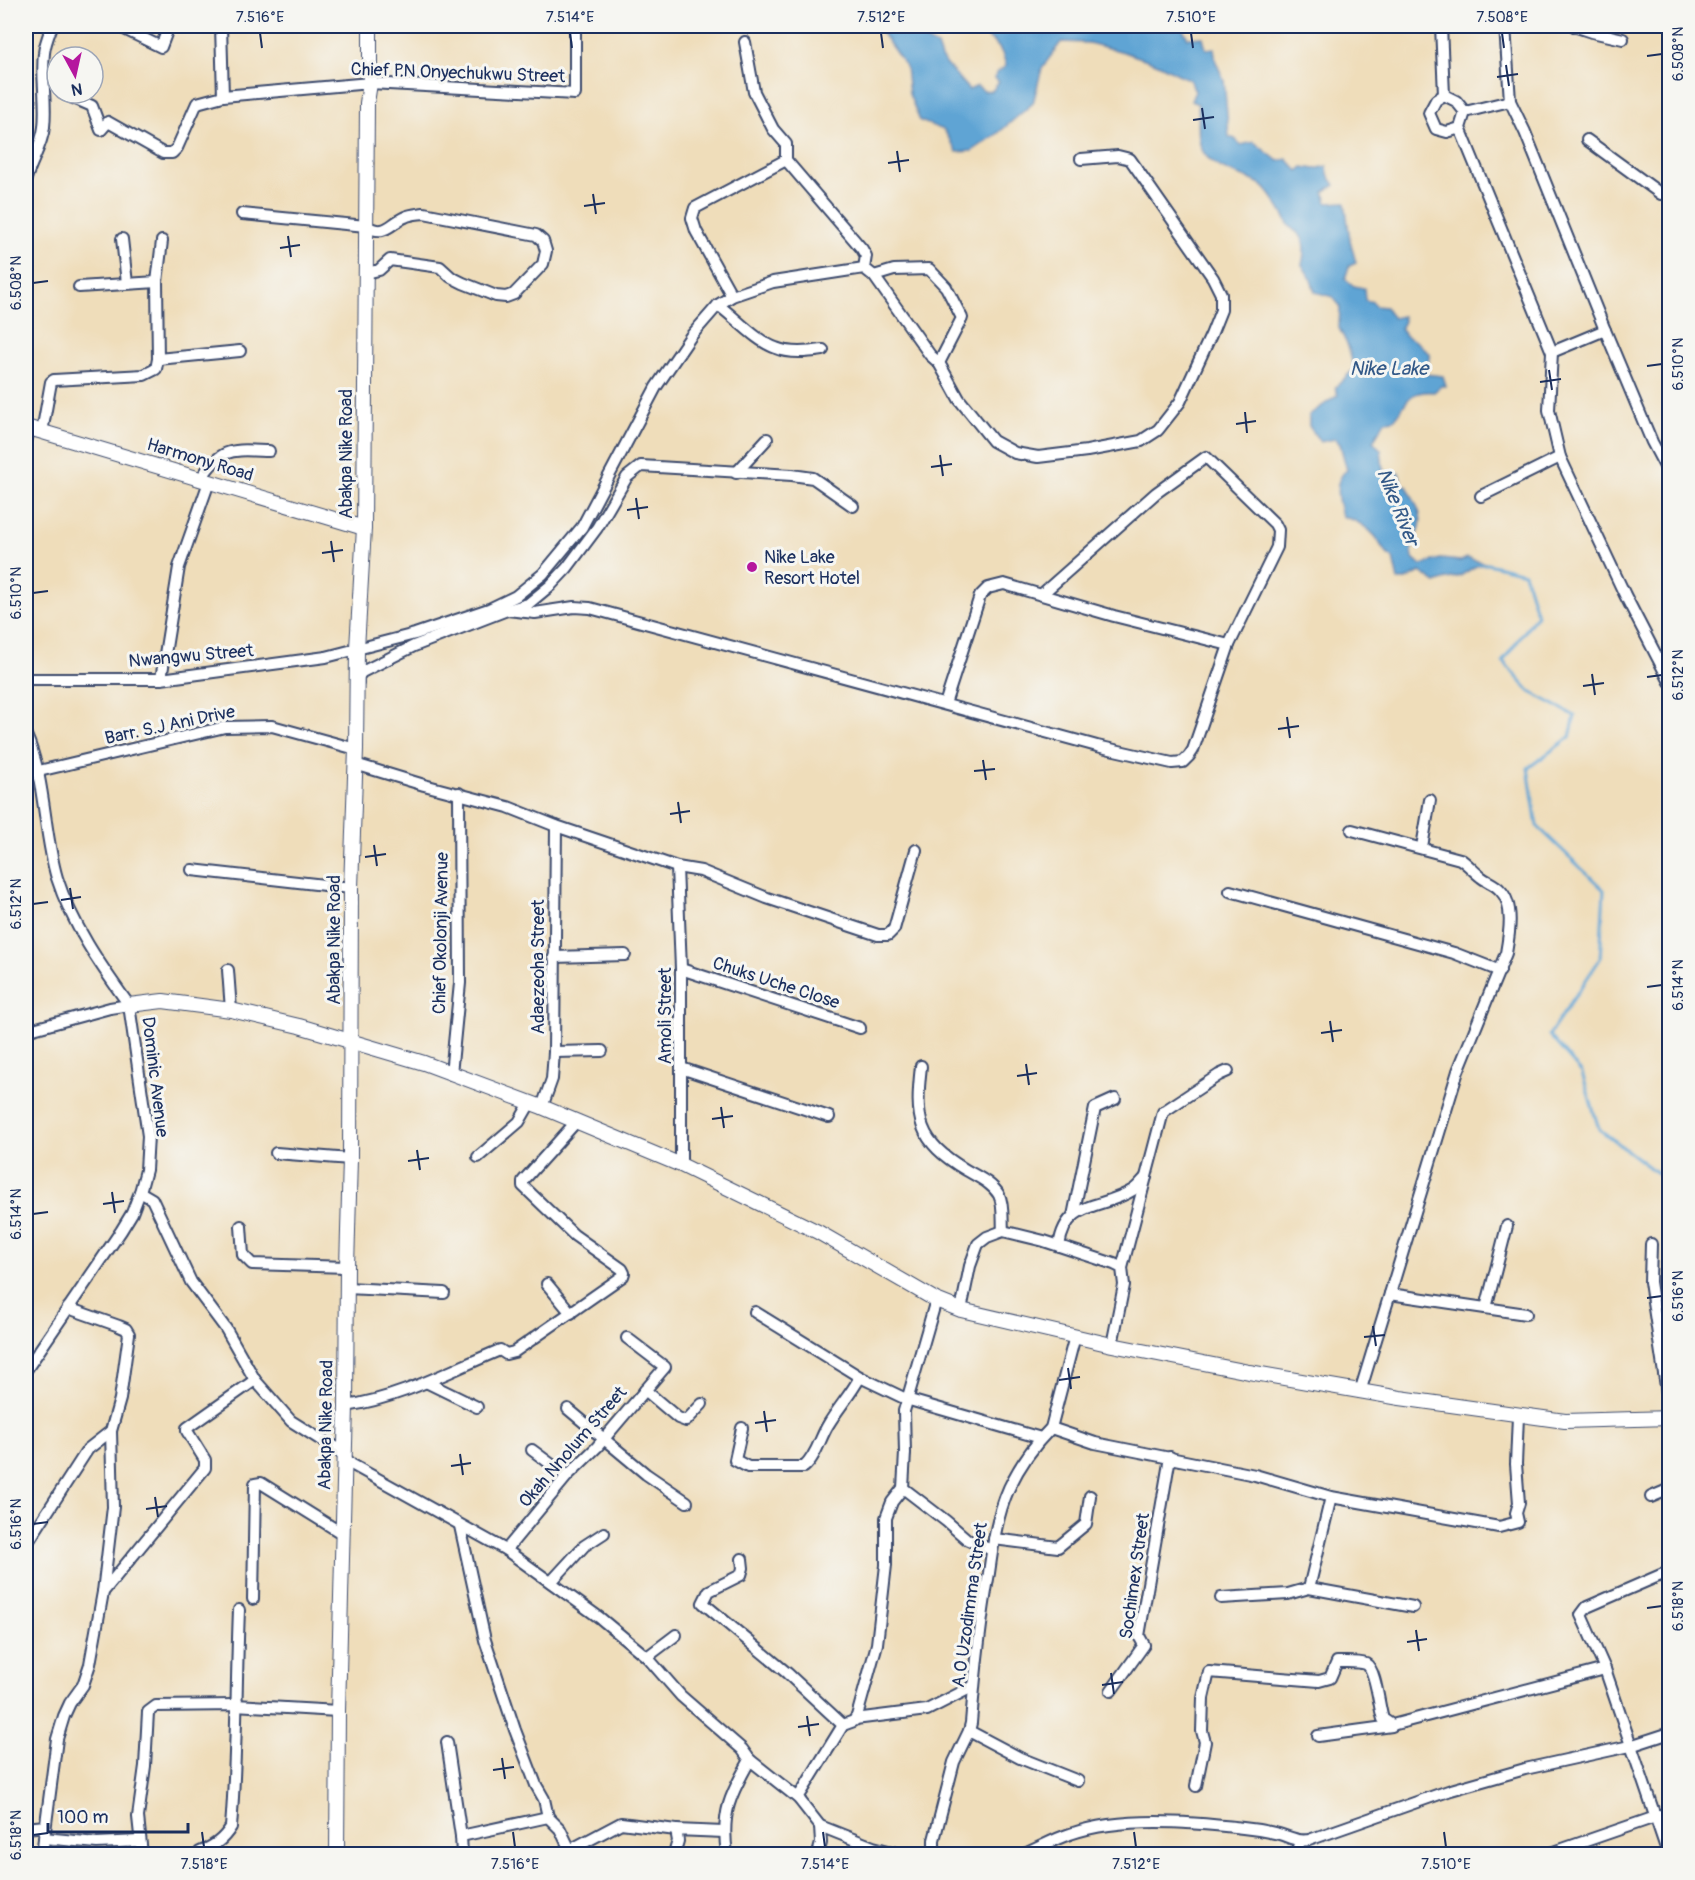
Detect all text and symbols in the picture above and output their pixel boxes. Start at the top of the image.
text: 7.516°E [236,8,284,27]
text: 7.514°E [546,8,594,27]
text: 7.512°E [857,8,905,27]
text: 7.510°E [1166,8,1216,27]
text: 7.508°E [1476,8,1528,27]
text: 6.508°N [1669,27,1688,81]
north arrow [45,45,105,105]
street label: Chief P.N Onyechukwu Street [350,58,566,88]
text: N [70,78,84,100]
text: 6.508°N [7,256,26,310]
text: 6.510°N [1669,338,1688,390]
water label: Nike Lake [1350,356,1430,381]
street label: Abakpa Nike Road [335,389,358,519]
street label: Harmony Road [144,433,256,487]
water label: Nike River [1371,465,1426,552]
place label: Nike Lake Resort Hotel [764,546,860,590]
marker: Nike Lake Resort Hotel [745,560,759,574]
text: 6.510°N [7,567,26,619]
street label: Nwangwu Street [128,639,255,673]
text: 6.512°N [1669,649,1688,701]
street label: Barr. S.J Ani Drive [103,700,237,750]
street label: Chief Okolonji Avenue [428,852,454,1014]
street label: Abakpa Nike Road [323,875,346,1005]
text: 6.512°N [7,878,26,930]
street label: Adaezeoha Street [527,899,550,1035]
street label: Chuks Uche Close [710,952,843,1014]
text: 6.514°N [1669,959,1688,1011]
street label: Amoli Street [654,967,677,1065]
street label: Dominic Avenue [136,1015,174,1139]
text: 6.514°N [7,1188,26,1240]
text: 6.516°N [1669,1270,1688,1322]
street label: Abakpa Nike Road [313,1360,339,1490]
street label: Okah Nnolum Street [514,1381,633,1512]
text: 6.516°N [7,1498,26,1550]
street label: Sochimex Street [1115,1511,1155,1641]
street label: A.O Uzodimma Street [947,1520,993,1689]
text: 6.518°N [1669,1581,1688,1631]
scale bar [48,1796,188,1834]
text: 100 m [57,1806,109,1829]
text: 6.518°N [7,1810,26,1860]
text: 7.518°E [180,1855,228,1874]
text: 7.516°E [491,1855,539,1874]
text: 7.514°E [801,1855,849,1874]
text: 7.512°E [1112,1855,1160,1874]
text: 7.510°E [1421,1855,1471,1874]

